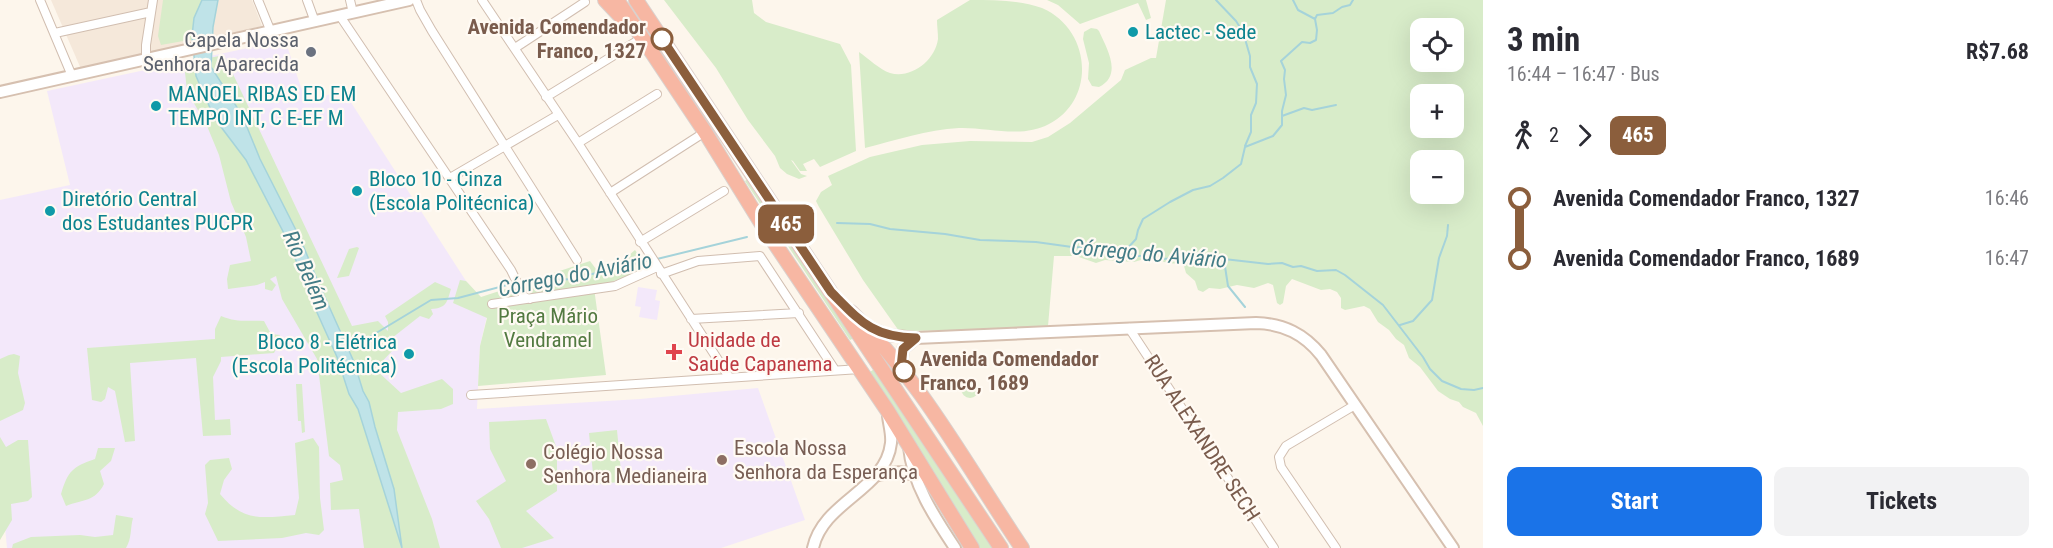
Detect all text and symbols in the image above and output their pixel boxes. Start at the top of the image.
place label: Avenida Comendador Franco, 1327 [467,15,646,63]
map controls [1410,18,1464,204]
button: locate [1410,18,1464,72]
place label: Lactec - Sede [1145,20,1257,44]
text: 3 min [1507,20,1580,59]
marker: Lactec - Sede [1126,25,1140,39]
place label: Capela Nossa Senhora Aparecida [143,28,299,76]
marker: Avenida Comendador Franco, 1327 [651,28,673,50]
text: R$7.68 [1966,39,2029,64]
marker: Capela Nossa Senhora Aparecida [304,45,318,59]
text: 16:44 – 16:47 · Bus [1507,62,1660,86]
place label: MANOEL RIBAS ED EM TEMPO INT, C E-EF M [168,82,356,130]
button: + [1410,84,1464,138]
marker: MANOEL RIBAS ED EM TEMPO INT, C E-EF M [149,99,163,113]
icon: walk [1507,119,1540,152]
icon: forward [1568,119,1601,152]
text: 2 [1549,123,1559,147]
text: 465 [1622,123,1654,147]
button: − [1410,150,1464,204]
place label: Bloco 10 - Cinza (Escola Politécnica) [369,167,534,215]
marker: Bloco 10 - Cinza (Escola Politécnica) [350,184,364,198]
text: Avenida Comendador Franco, 1327 [1553,186,1860,211]
text: 16:46 [1985,186,2029,210]
place label: Diretório Central dos Estudantes PUCPR [62,187,253,235]
marker: Diretório Central dos Estudantes PUCPR [43,204,57,218]
line badge: 465 [752,204,820,244]
text: 465 [770,212,802,236]
water label: Rio Belém [278,226,335,314]
water label: Córrego do Aviário [1070,234,1228,273]
text: Avenida Comendador Franco, 1689 [1553,246,1860,271]
text: 16:47 [1985,246,2029,270]
water label: Córrego do Aviário [496,247,654,302]
park label: Praça Mário Vendramel [498,304,598,352]
place label: Unidade de Saúde Capanema [688,328,832,376]
place label: Bloco 8 - Elétrica (Escola Politécnica) [232,330,397,378]
marker: Unidade de Saúde Capanema [665,343,683,361]
marker: Bloco 8 - Elétrica (Escola Politécnica) [402,347,416,361]
place label: Avenida Comendador Franco, 1689 [920,347,1099,395]
street label: RUA ALEXANDRE SECH [1139,350,1265,526]
marker: Avenida Comendador Franco, 1689 [893,360,915,382]
place label: Escola Nossa Senhora da Esperança [734,436,918,484]
place label: Colégio Nossa Senhora Medianeira [543,440,707,488]
marker: Escola Nossa Senhora da Esperança [715,453,729,467]
marker: Colégio Nossa Senhora Medianeira [524,457,538,471]
button: Start [1507,467,1762,536]
button: Tickets [1774,467,2029,536]

